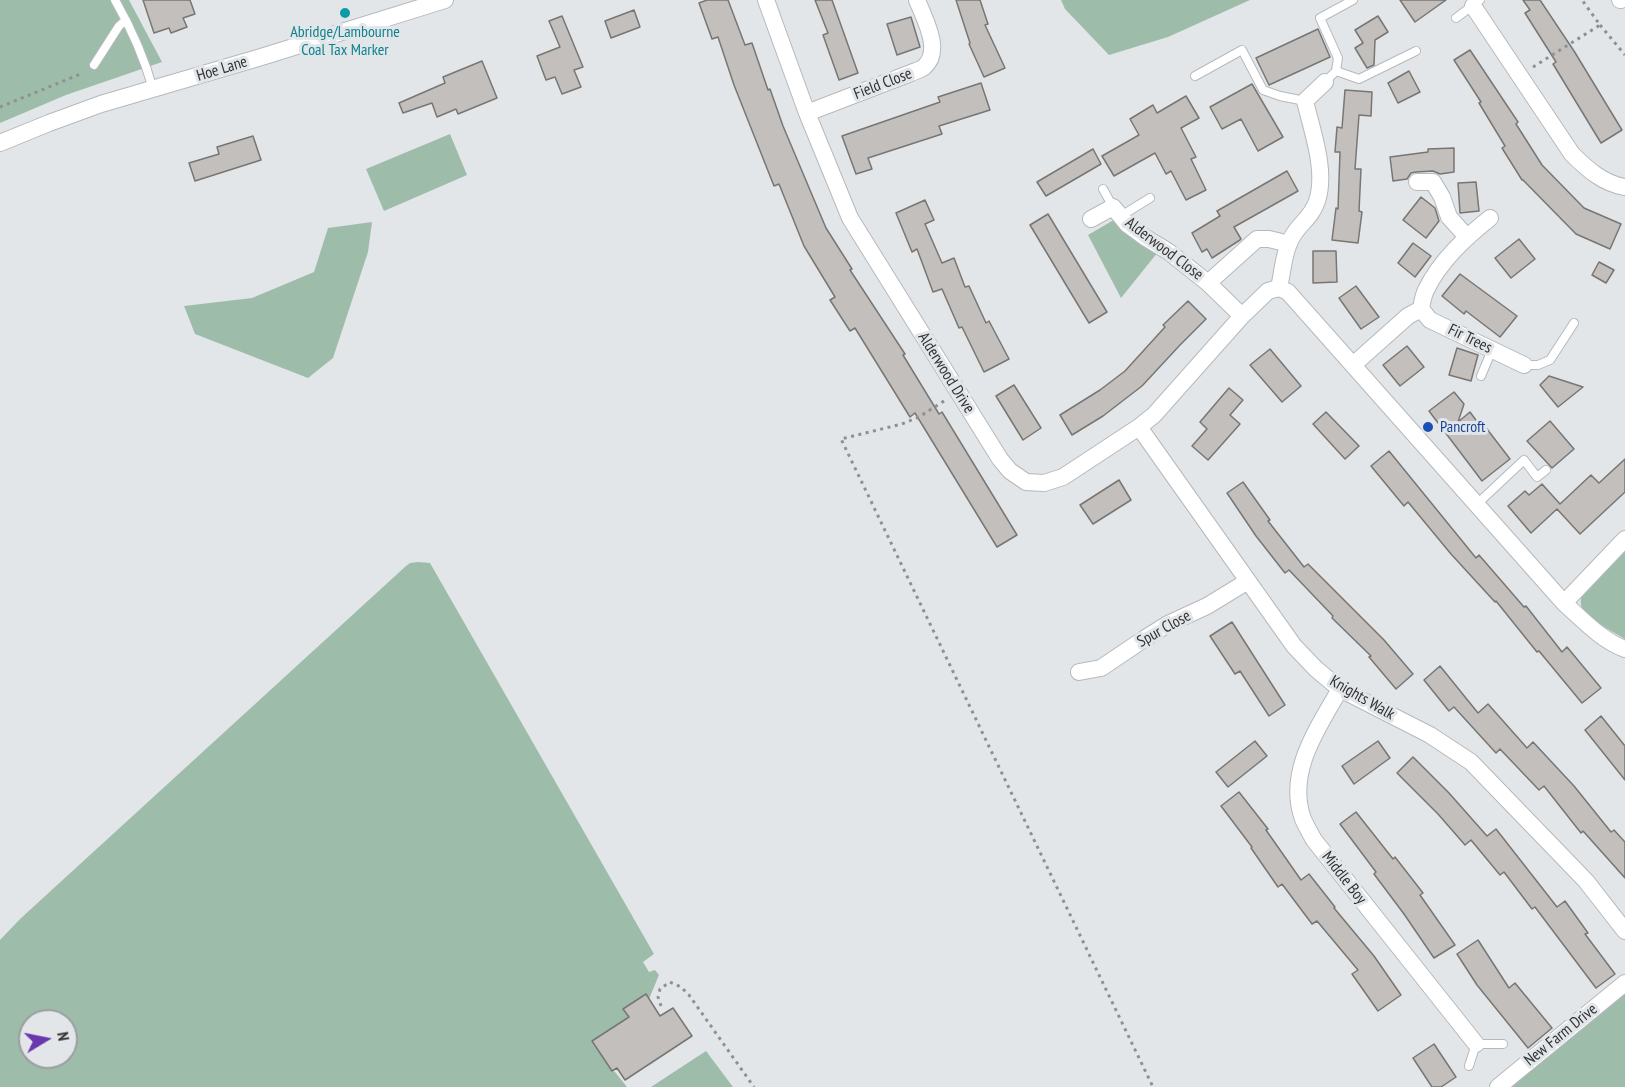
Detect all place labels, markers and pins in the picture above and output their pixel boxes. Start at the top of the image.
marker: Abridge/Lambourne Coal Tax Marker [338,6,352,20]
place label: Abridge/Lambourne Coal Tax Marker [290,22,400,60]
place label: Pancroft [1440,417,1485,437]
marker: Pancroft [1421,420,1435,434]

